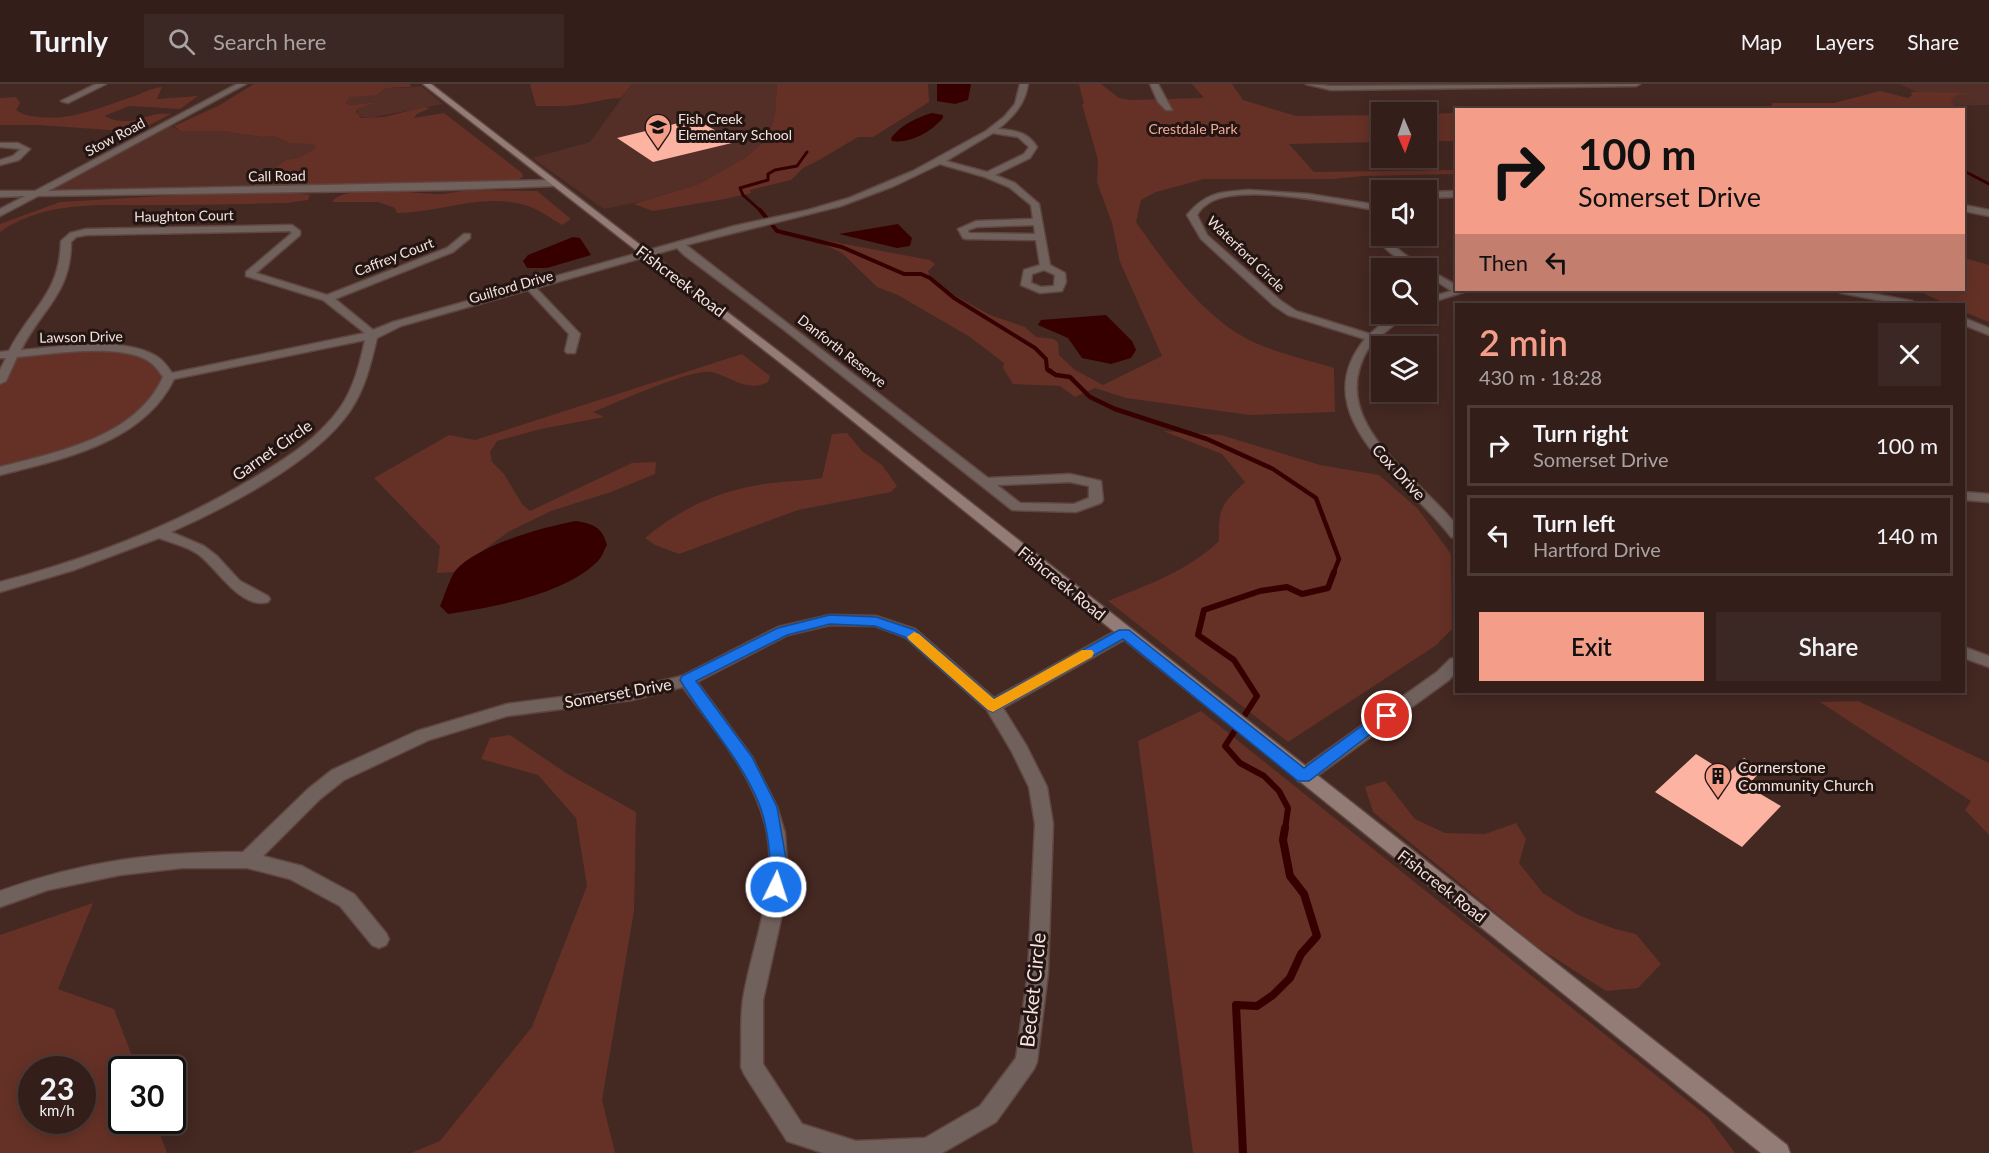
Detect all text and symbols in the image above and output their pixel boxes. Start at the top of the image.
search box [144,14,564,68]
text: Turnly [30,24,108,58]
icon: search [165,25,198,58]
text: Search here [213,28,326,55]
text: Map [1741,29,1782,54]
text: Layers [1815,29,1874,54]
text: Share [1907,29,1959,54]
north arrow [1371,102,1437,168]
map controls [1371,102,1437,402]
place label: Fish Creek Elementary School [678,110,792,143]
school or university icon: Fish Creek Elementary School [643,112,673,150]
street label: Stow Road [82,114,148,159]
park label: Crestdale Park [1148,120,1238,137]
text: 100 m [1578,129,1696,179]
icon: right [1479,132,1557,210]
street label: Call Road [248,166,306,185]
button: sound [1371,180,1437,246]
text: Somerset Drive [1578,180,1761,213]
street label: Haughton Court [134,206,234,225]
street label: Waterford Circle [1204,212,1289,295]
street label: Caffrey Court [352,234,436,279]
street label: Fishcreek Road [633,241,730,320]
icon: left [1540,246,1573,279]
text: Then [1479,249,1528,276]
button: search [1371,258,1437,324]
street label: Guilford Drive [467,266,555,307]
street label: Danforth Reserve [795,311,890,391]
text: 2 min [1479,320,1568,364]
button: close [1878,323,1941,386]
street label: Lawson Drive [39,327,123,346]
button: layers [1371,336,1437,402]
text: 430 m · 18:28 [1479,365,1602,389]
street label: Garnet Circle [228,415,315,484]
text: Turn right [1533,420,1628,447]
icon: right [1482,429,1515,462]
text: 100 m [1876,432,1938,459]
street label: Cox Drive [1369,440,1430,504]
text: Somerset Drive [1533,447,1668,471]
text: Turn left [1533,510,1615,537]
icon: left [1482,519,1515,552]
text: 140 m [1876,522,1938,549]
text: Hartford Drive [1533,537,1661,561]
street label: Fishcreek Road [1015,542,1110,623]
button: Exit [1479,612,1704,681]
button: Share [1716,612,1941,681]
street label: Somerset Drive [563,674,673,711]
pin [1361,690,1412,741]
icon: arrive [1370,699,1403,732]
place label: Cornerstone Community Church [1738,757,1874,794]
building icon: Cornerstone Community Church [1703,761,1733,799]
street label: Fishcreek Road [1395,845,1490,926]
position arrow [744,855,808,919]
street label: Becket Circle [1014,931,1050,1048]
speed limit sign: 30 [108,1056,186,1134]
text: 23 [40,1070,74,1106]
text: km/h [39,1101,75,1119]

